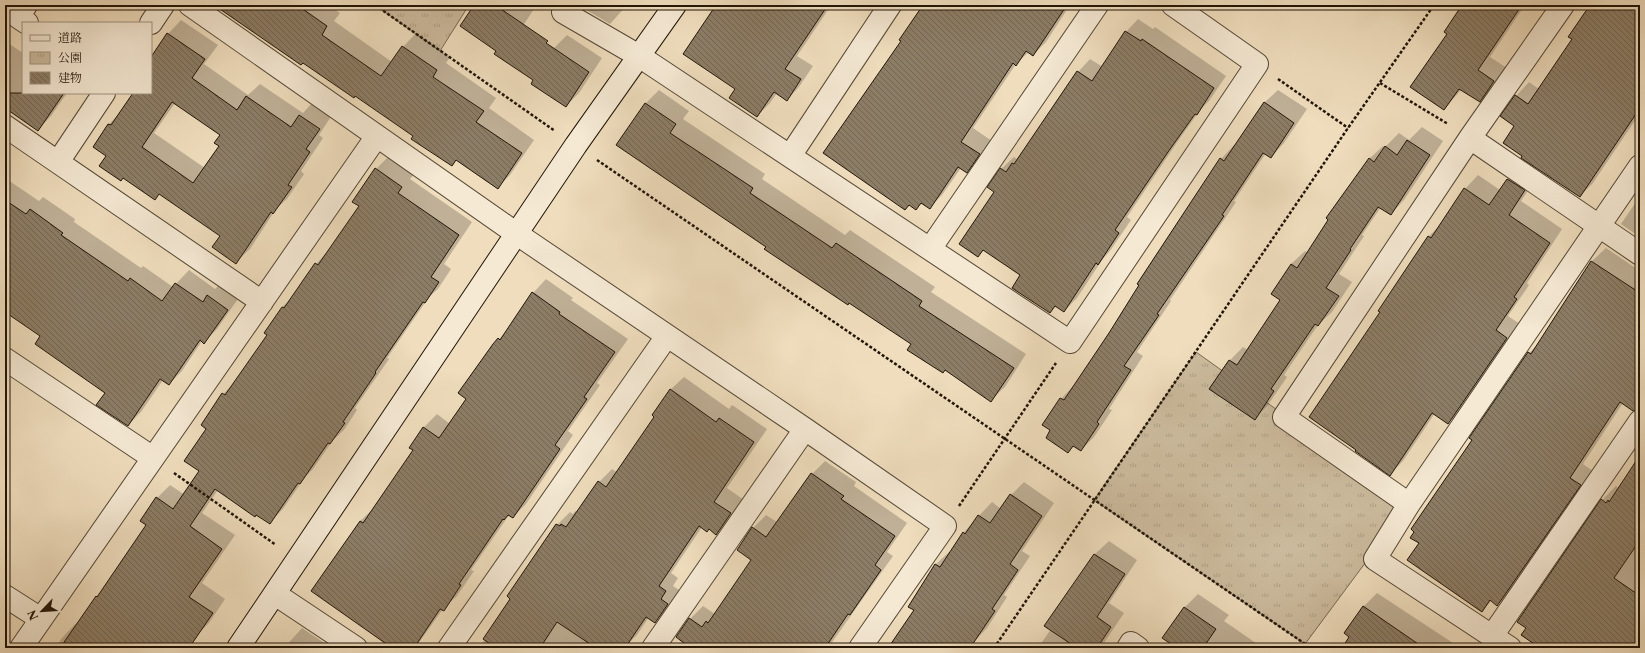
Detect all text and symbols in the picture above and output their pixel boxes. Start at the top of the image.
legend [22,22,152,94]
text: 道路 [58,30,82,45]
text: 公園 [58,50,82,65]
text: 建物 [58,70,82,85]
north arrow [22,591,62,631]
text: N [24,608,41,623]

